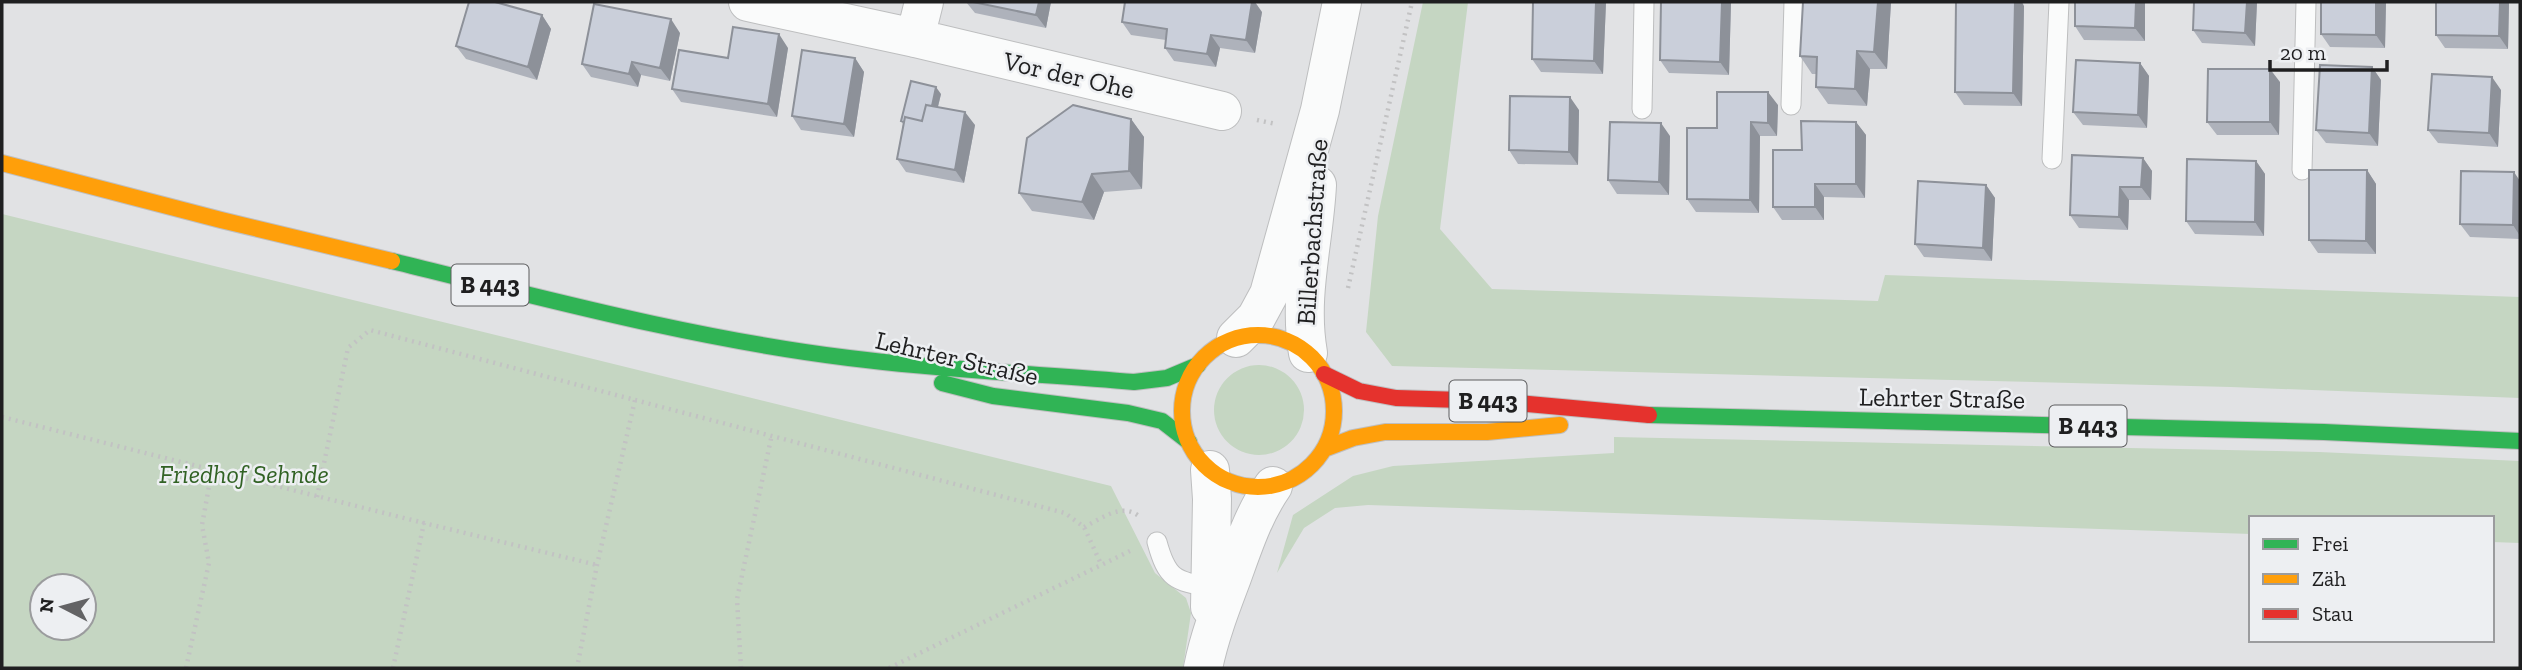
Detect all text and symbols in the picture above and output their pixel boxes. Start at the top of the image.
scale bar [2270,28,2387,72]
text: 20 m [2280,40,2326,65]
street label: Vor der Ohe [1000,44,1137,106]
street label: Billerbachstraße [1290,138,1334,326]
road number: B 443 [452,264,528,306]
street label: Lehrter Straße [872,324,1042,392]
road number: B 443 [1450,380,1526,422]
street label: Lehrter Straße [1859,381,2025,415]
road number: B 443 [2050,405,2126,446]
park label: Friedhof Sehnde [159,458,329,490]
legend [2249,516,2494,642]
text: Frei [2312,531,2348,556]
text: Zäh [2312,566,2346,591]
north arrow [28,572,98,642]
text: N [34,597,59,614]
text: Stau [2312,601,2353,626]

